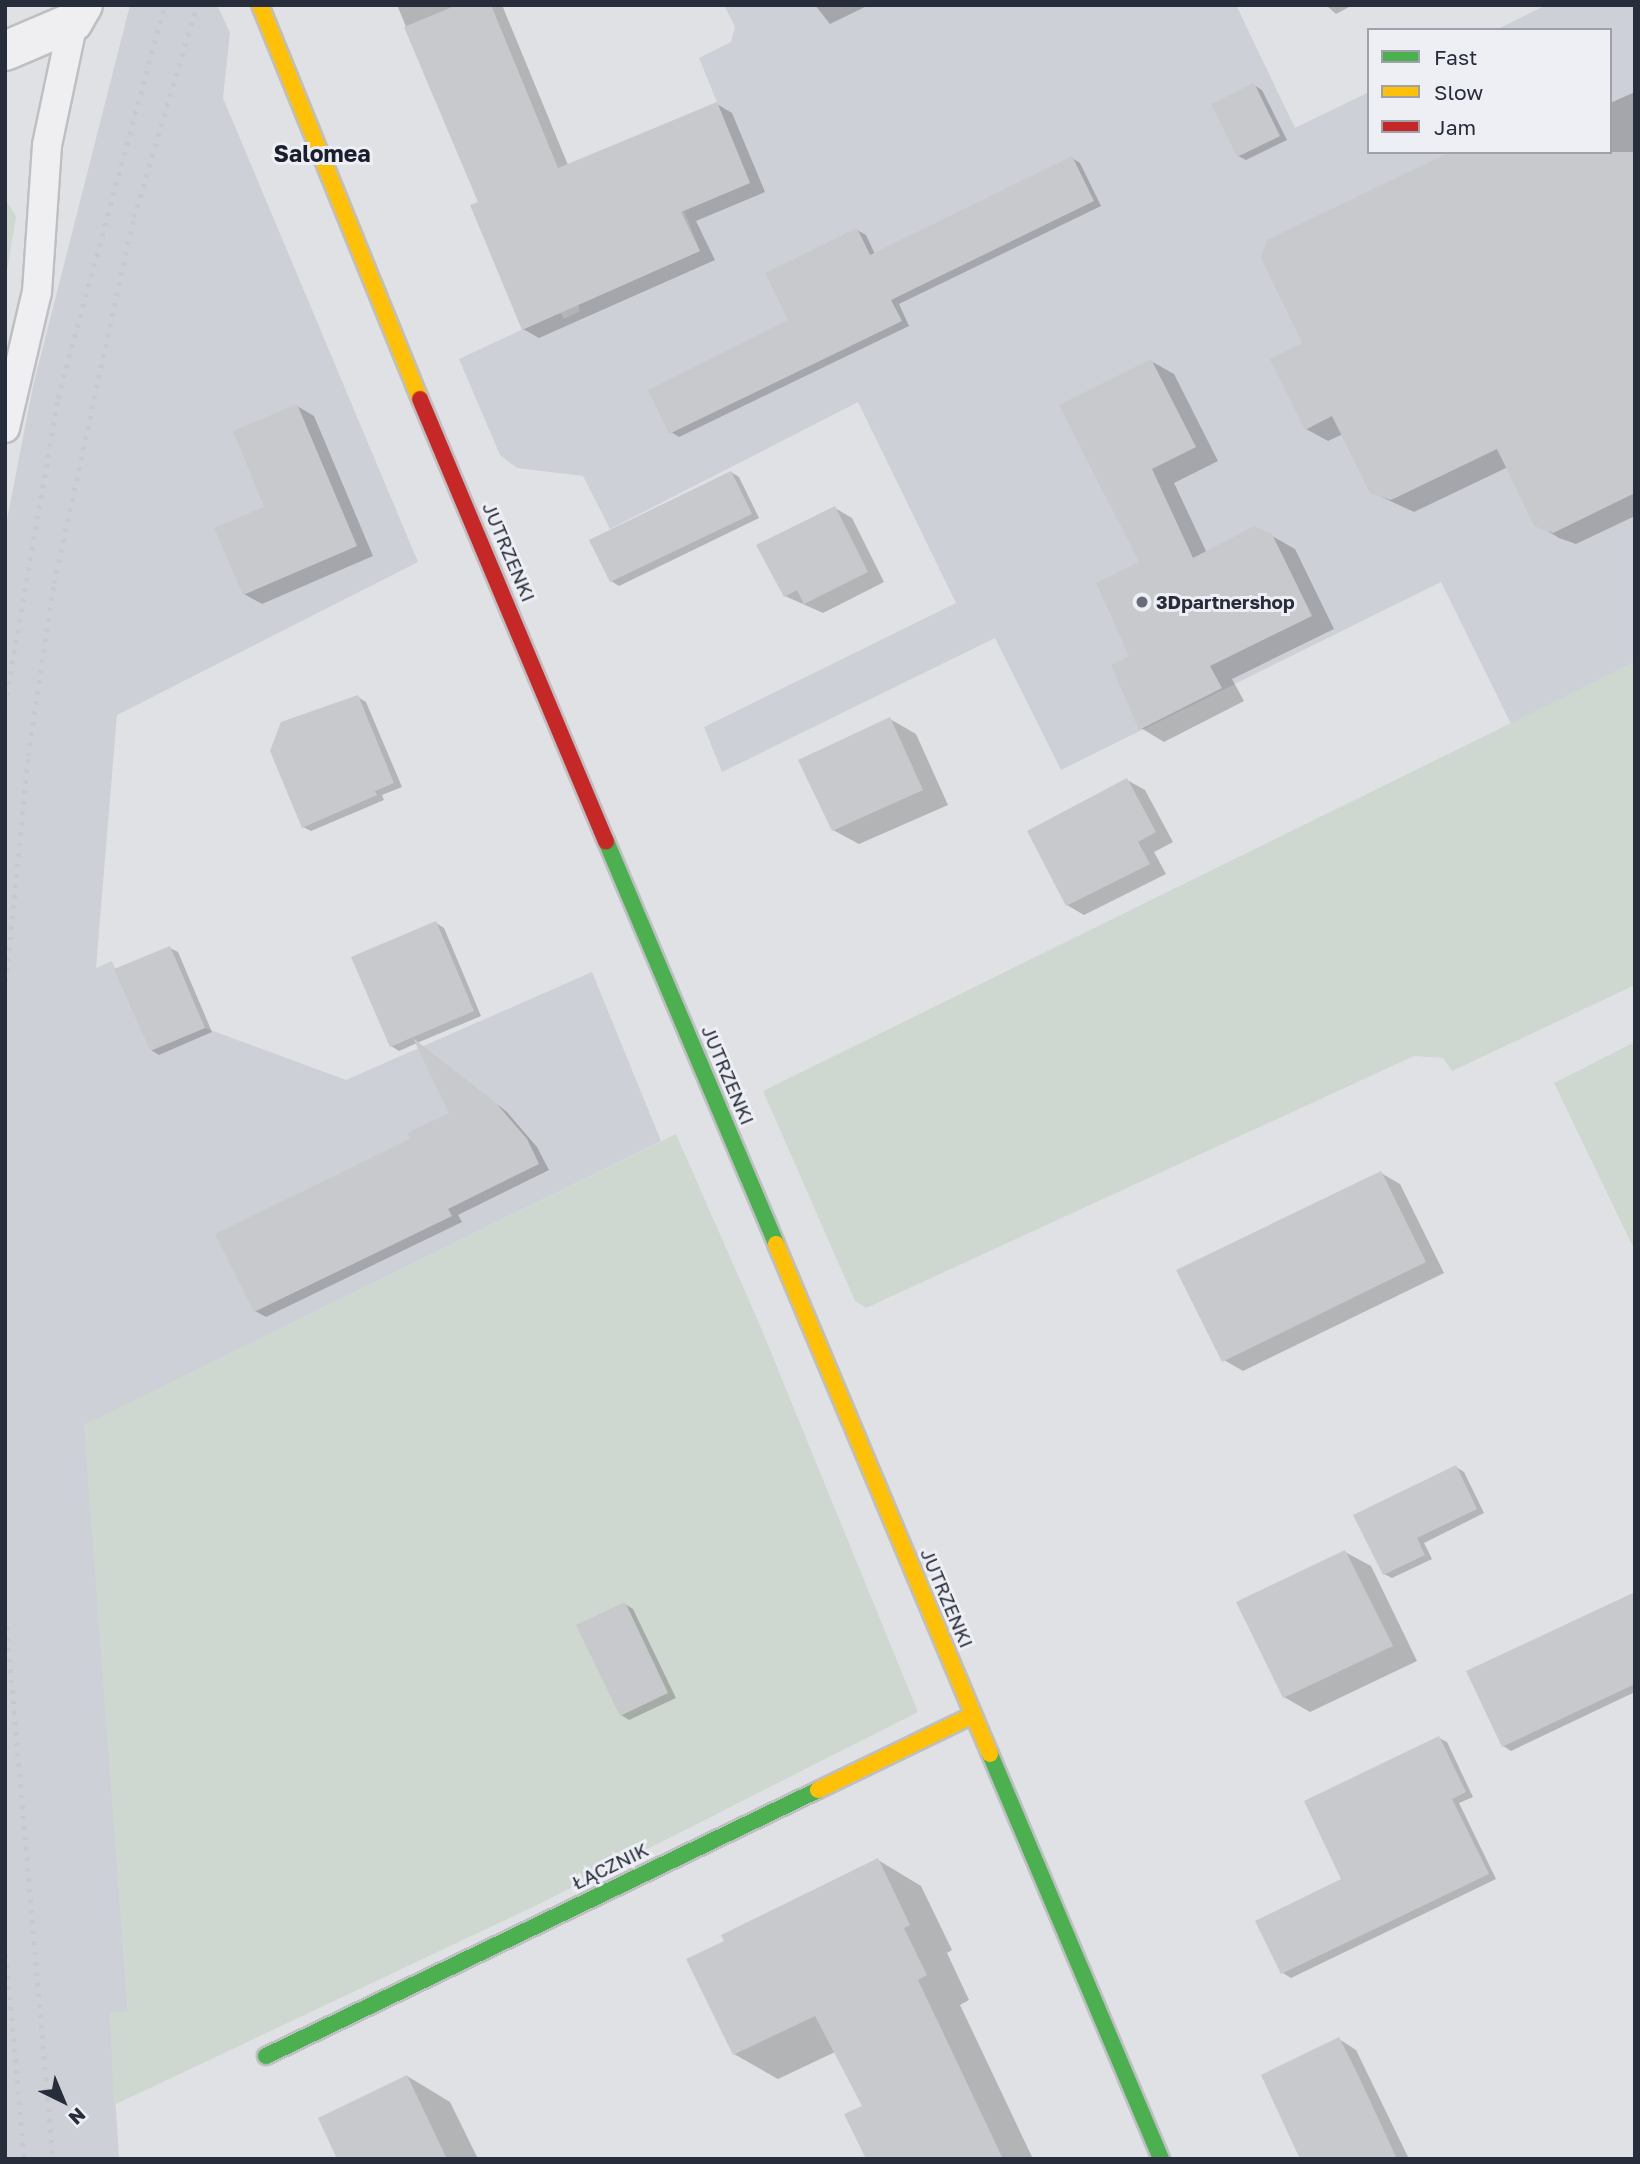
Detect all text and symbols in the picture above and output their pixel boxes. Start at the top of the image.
legend [1367,28,1612,154]
text: Fast [1434,44,1477,70]
text: Slow [1434,79,1483,105]
text: Jam [1434,114,1476,140]
district label: Salomea [273,139,371,167]
street label: JUTRZENKI [478,499,540,605]
place label: 3Dpartnershop [1156,591,1295,613]
marker: 3Dpartnershop [1134,594,1150,610]
street label: JUTRZENKI [697,1022,759,1128]
street label: JUTRZENKI [916,1545,978,1651]
street label: ŁĄCZNIK [568,1838,652,1894]
north arrow [28,2066,98,2136]
text: N [65,2103,91,2130]

